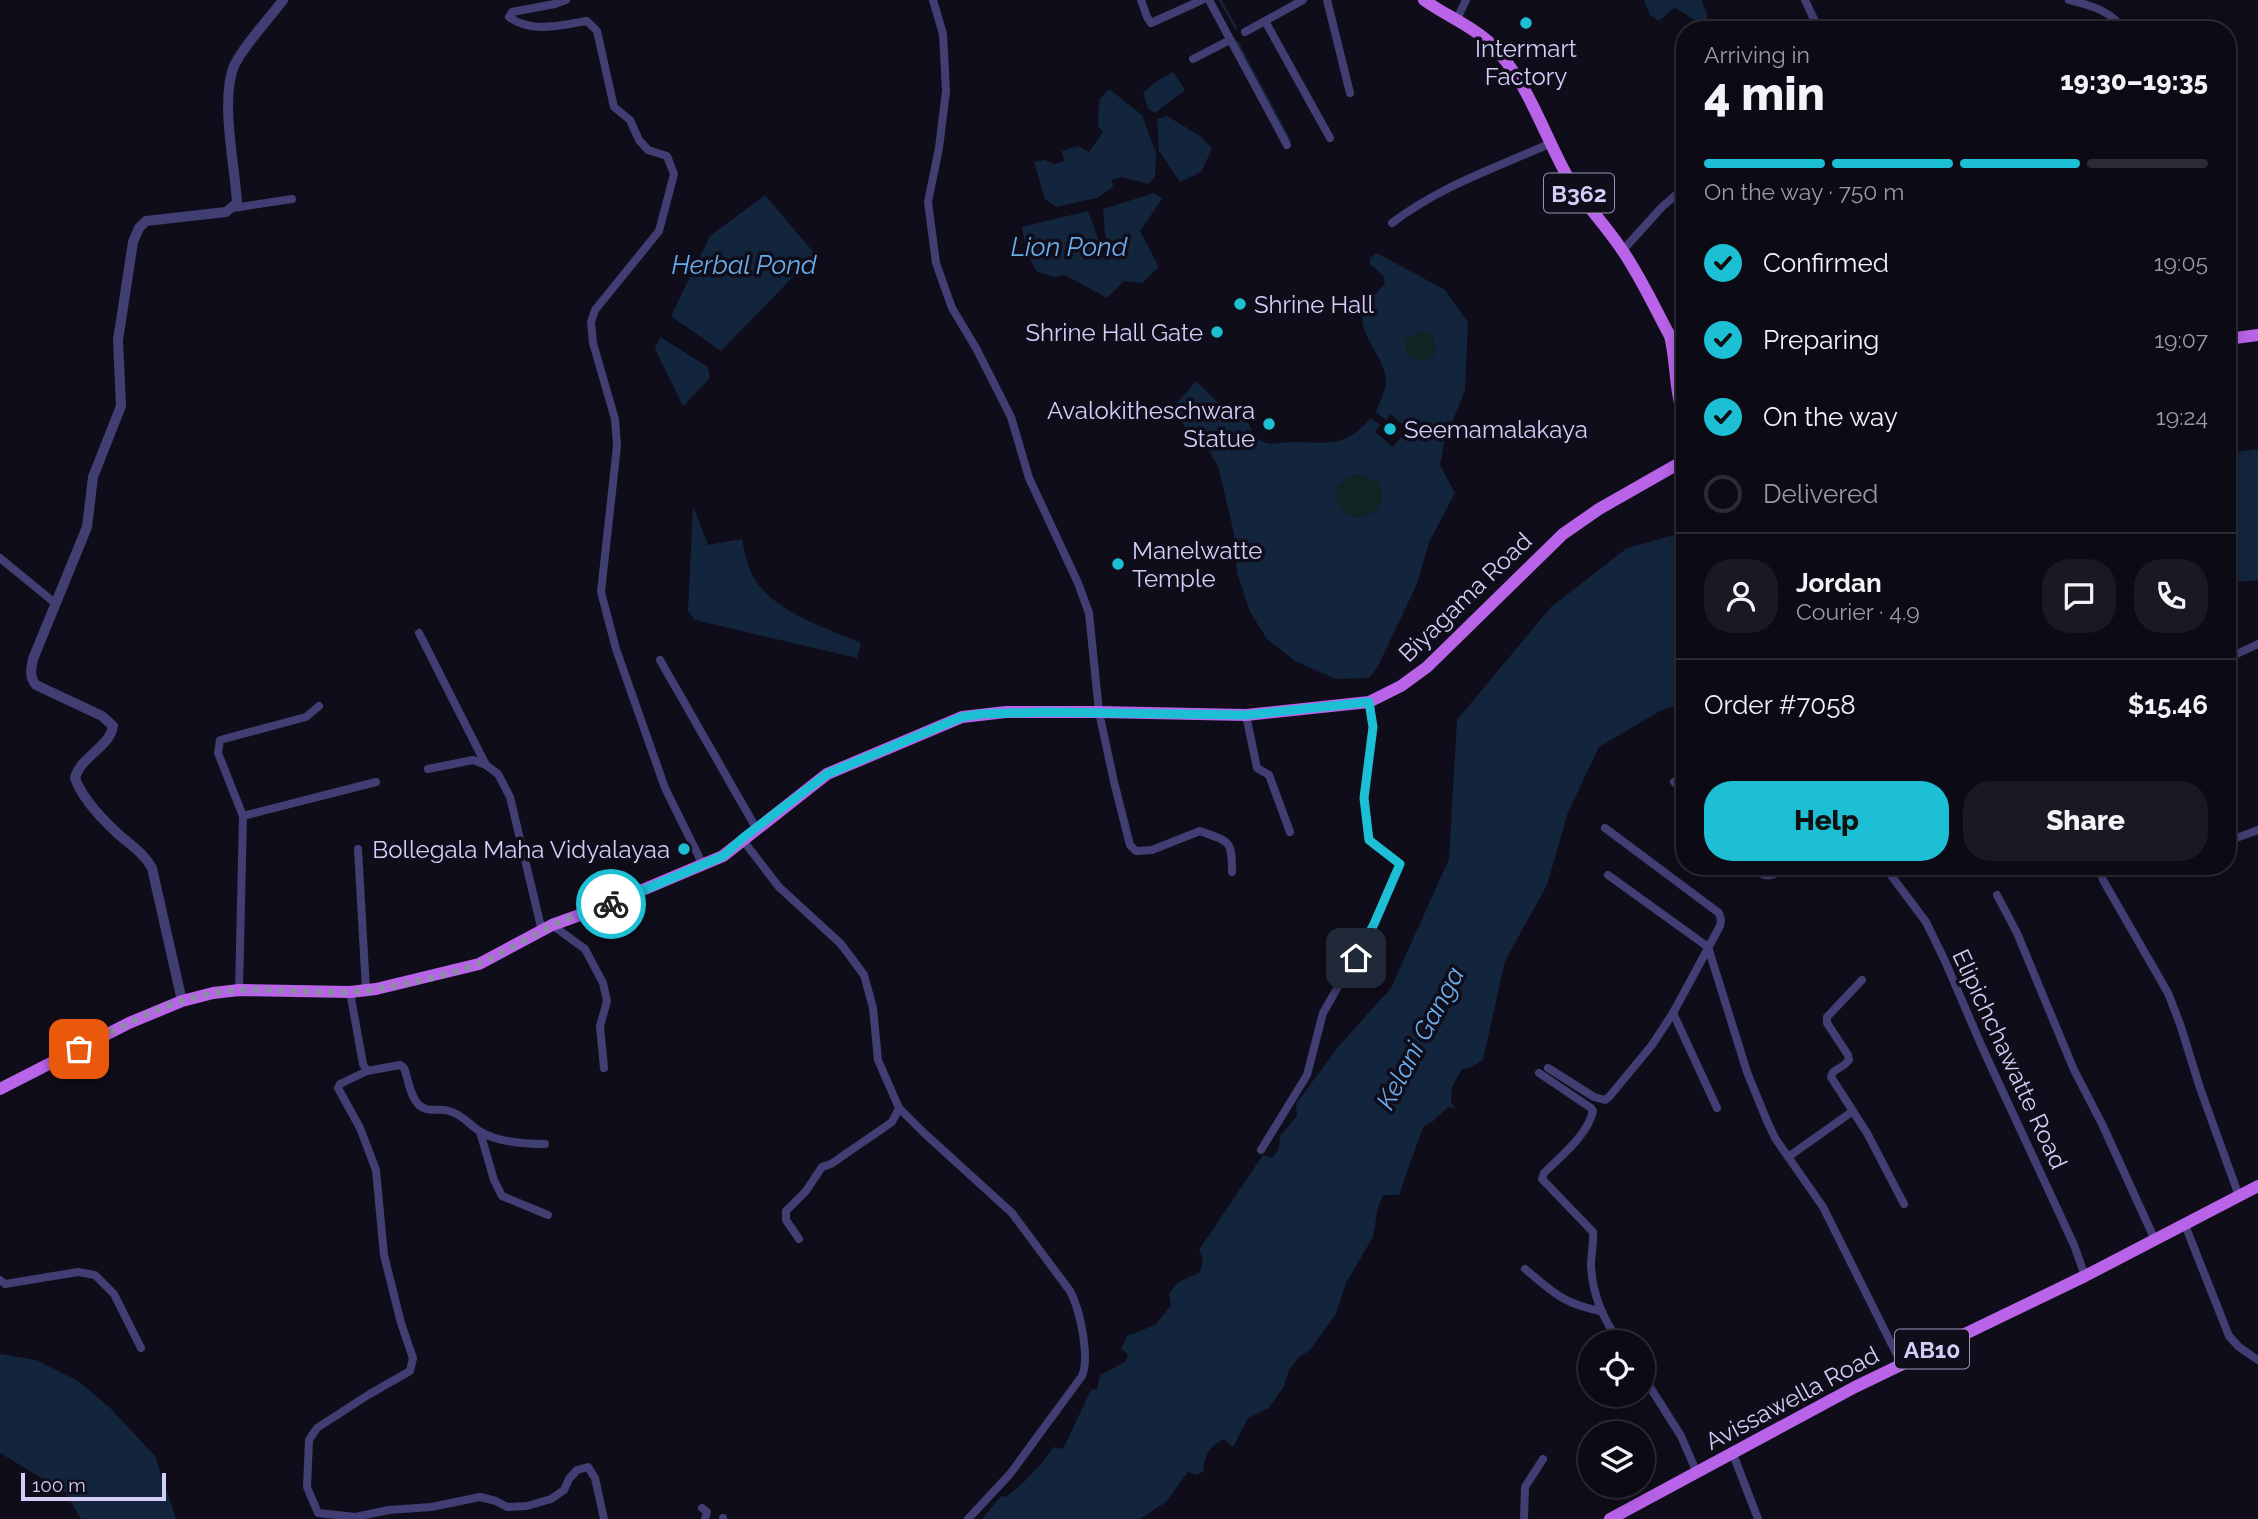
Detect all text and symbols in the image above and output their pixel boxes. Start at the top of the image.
marker: Intermart Factory [1518,15,1534,31]
place label: Intermart Factory [1475,34,1577,91]
text: Arriving in [1704,41,1810,68]
text: 19:30–19:35 [2060,66,2208,96]
text: 4 min [1704,67,1825,121]
road number: B362 [1544,174,1614,212]
text: On the way · 750 m [1704,178,1904,205]
water label: Lion Pond [1011,232,1128,262]
icon: check [1704,244,1742,282]
text: Confirmed [1763,248,1889,278]
text: 19:05 [2154,249,2208,276]
water label: Herbal Pond [671,250,817,280]
place label: Shrine Hall [1254,290,1375,319]
marker: Shrine Hall [1232,296,1248,312]
place label: Shrine Hall Gate [1025,318,1203,347]
icon: check [1704,321,1742,359]
marker: Shrine Hall Gate [1209,324,1225,340]
text: Preparing [1763,325,1879,355]
text: 19:07 [2154,326,2208,353]
place label: Avalokitheschwara Statue [1047,396,1255,453]
icon: check [1704,398,1742,436]
text: On the way [1763,402,1898,432]
text: 19:24 [2156,403,2208,430]
place label: Seemamalakaya [1404,415,1588,444]
marker: Avalokitheschwara Statue [1261,416,1277,432]
marker: Seemamalakaya [1382,421,1398,437]
text: Delivered [1763,479,1878,509]
street label: Biyagama Road [1392,526,1538,668]
place label: Manelwatte Temple [1132,536,1262,593]
marker: Manelwatte Temple [1110,556,1126,572]
button: person [1704,559,1778,633]
button: chat [2042,559,2116,633]
button: phone [2134,559,2208,633]
text: Jordan [1796,568,1882,598]
text: Courier · 4.9 [1796,598,1920,625]
text: Order #7058 [1704,690,1856,720]
text: $15.46 [2128,690,2208,720]
button: Help [1704,781,1949,861]
button: Share [1963,781,2208,861]
place label: Bollegala Maha Vidyalayaa [372,835,670,864]
marker: Bollegala Maha Vidyalayaa [676,841,692,857]
courier [576,869,646,939]
icon: bike [592,885,630,923]
pin [1326,928,1386,988]
icon: home [1337,939,1375,977]
street label: Elipichchawatte Road [1946,944,2074,1174]
water label: Kelani Ganga [1370,962,1470,1114]
pin [49,1019,109,1079]
icon: bag [60,1030,98,1068]
map controls [1578,1330,1655,1498]
button: locate [1578,1330,1655,1407]
road number: AB10 [1895,1330,1969,1368]
street label: Avissawella Road [1700,1340,1884,1456]
button: layers [1578,1421,1655,1498]
scale bar [21,1470,166,1502]
text: 100 m [32,1474,86,1496]

